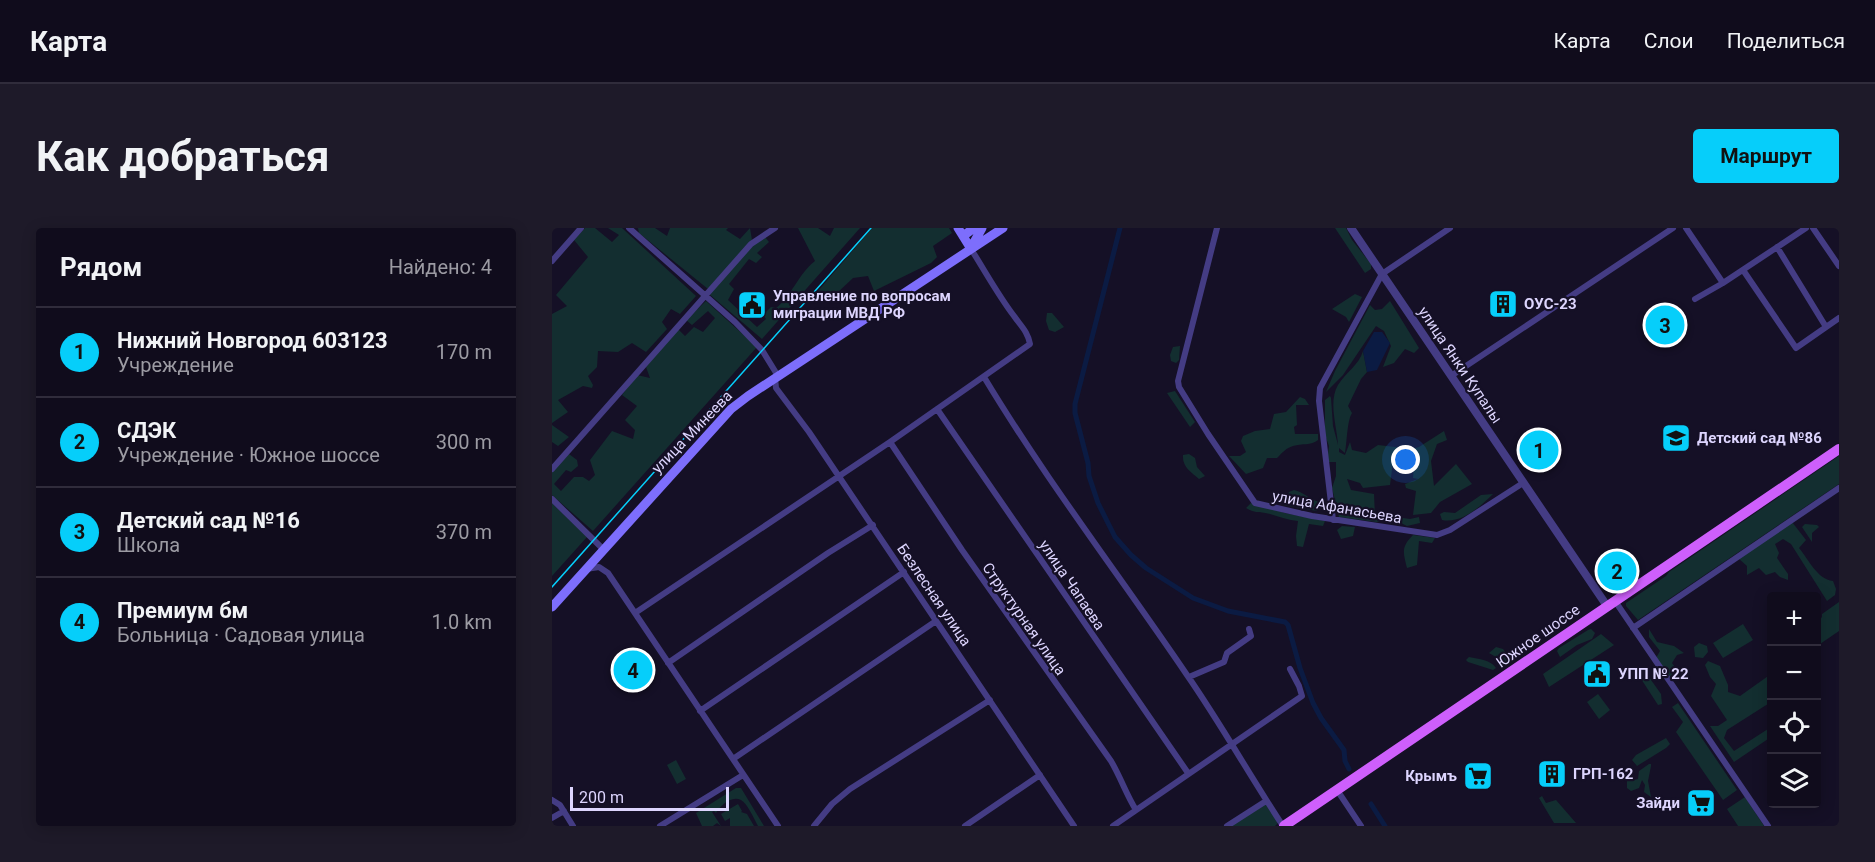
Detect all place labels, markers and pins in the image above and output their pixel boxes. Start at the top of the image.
place label: Управление по вопросам миграции МВД РФ [773,287,951,322]
building icon: ОУС-23 [1487,288,1519,320]
public building icon: Управление по вопросам миграции МВД РФ [736,289,768,321]
place label: ОУС-23 [1524,295,1577,313]
pin: 3 [1646,302,1684,348]
school or university icon: Детский сад №86 [1660,422,1692,454]
pin: 1 [1520,428,1558,472]
place label: Детский сад №86 [1697,429,1822,447]
pin: 2 [1598,548,1636,594]
pin: 4 [614,648,652,692]
public building icon: УПП № 22 [1581,658,1613,690]
place label: УПП № 22 [1618,665,1689,683]
building icon: ГРП-162 [1536,758,1568,790]
supermarket icon: Крымъ [1462,760,1494,792]
place label: ГРП-162 [1573,765,1634,783]
place label: Крымъ [1405,767,1457,785]
supermarket icon: Зайди [1685,787,1717,819]
place label: Зайди [1636,794,1680,812]

